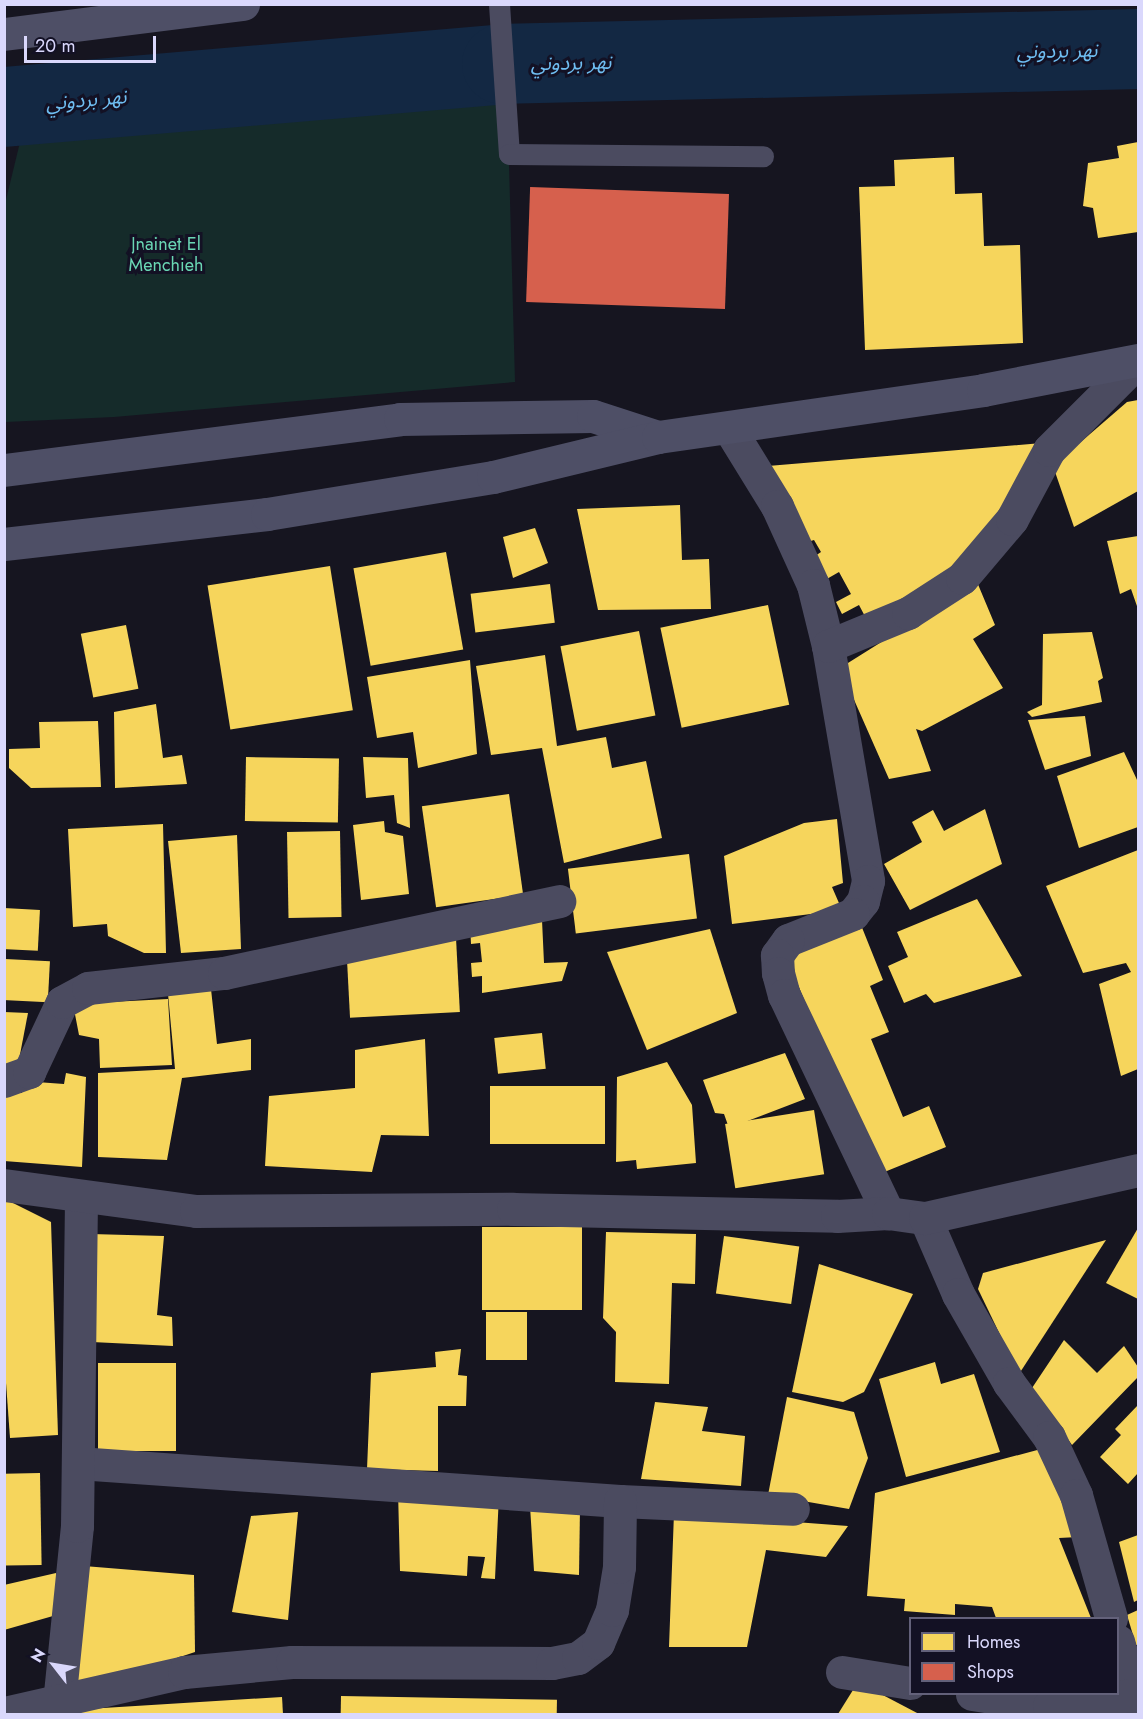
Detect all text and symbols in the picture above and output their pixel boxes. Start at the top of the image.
scale bar [27,24,159,62]
text: 20 m [35,33,75,59]
water label: نهر بردوني [1016,38,1098,64]
water label: نهر بردوني [530,50,612,76]
water label: نهر بردوني [45,85,127,115]
park label: Jnainet El Menchieh [129,234,203,276]
legend [909,1617,1119,1695]
text: Homes [967,1629,1020,1655]
north arrow [24,1635,84,1695]
text: N [25,1644,51,1667]
text: Shops [967,1659,1014,1685]

